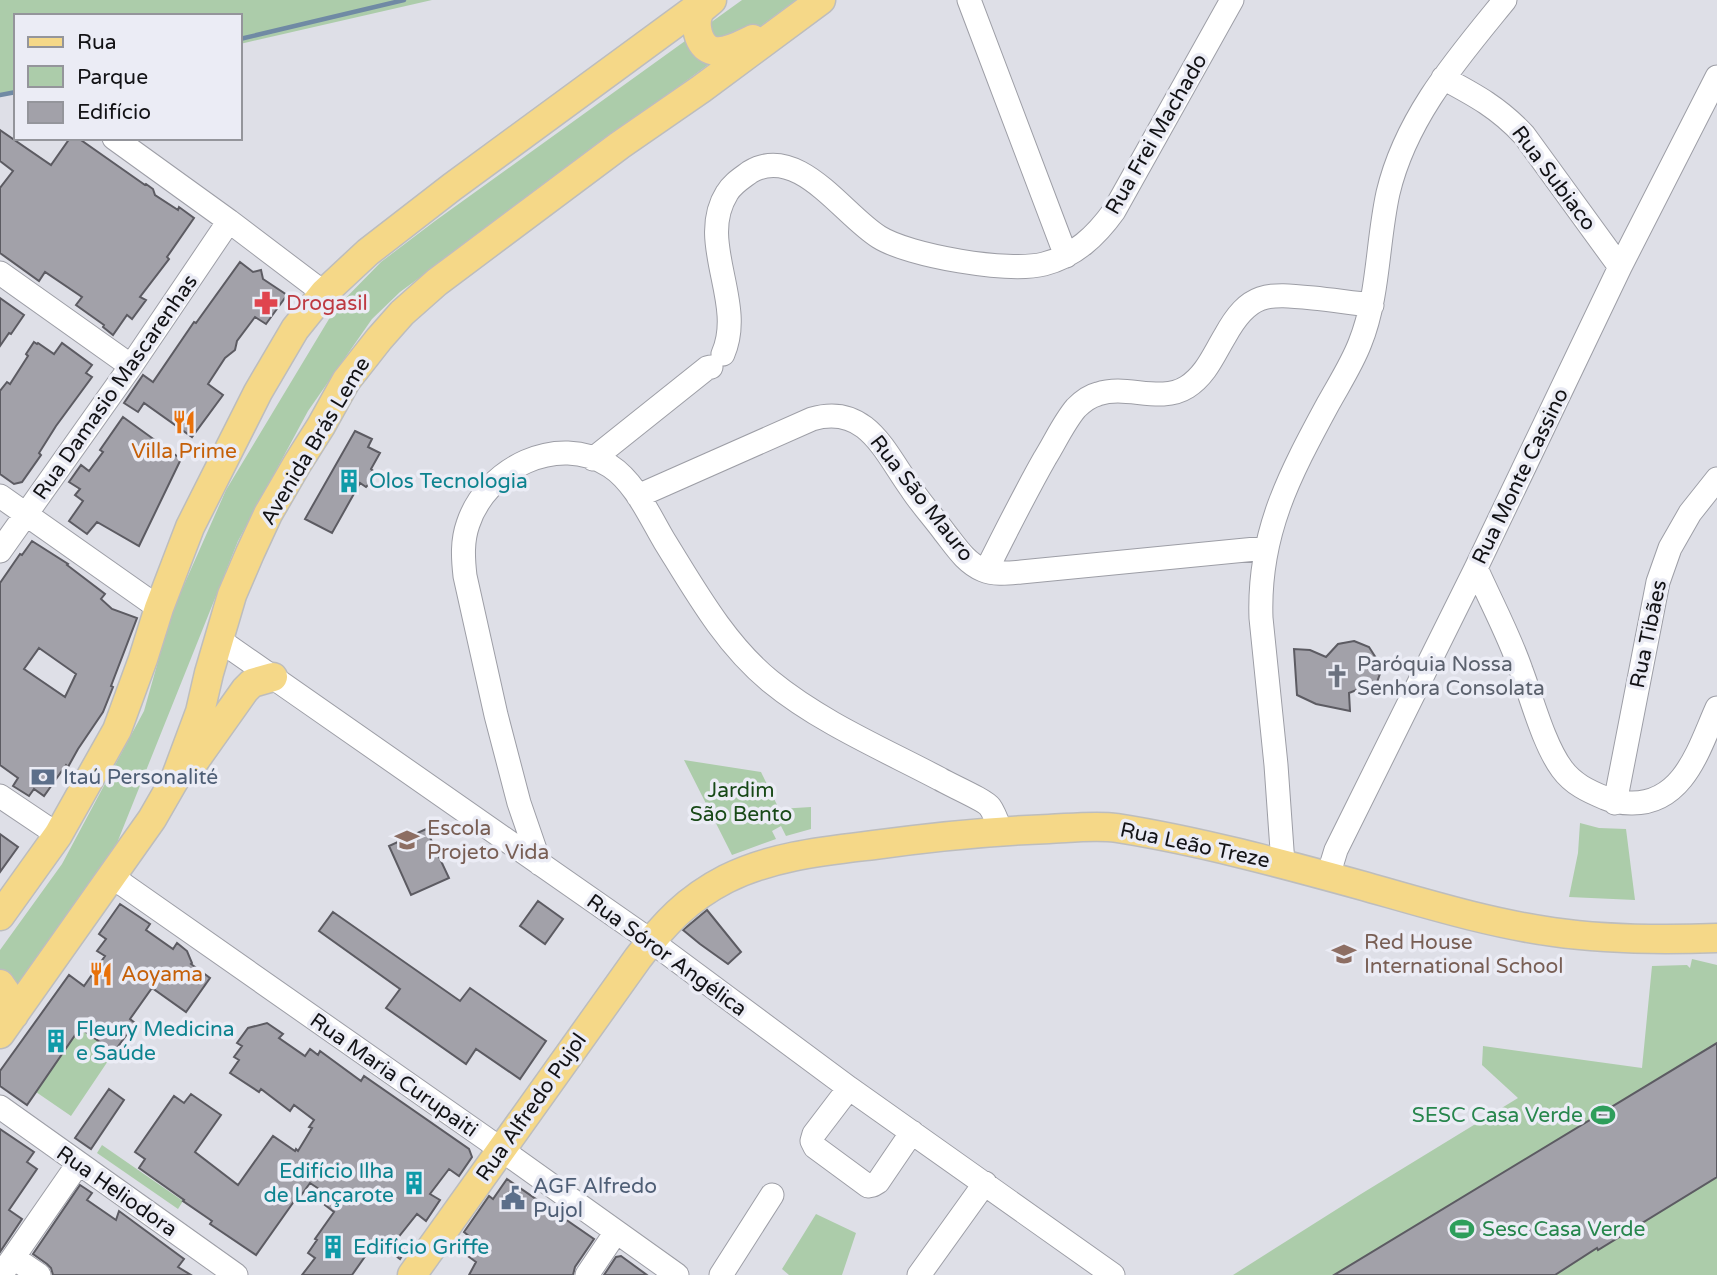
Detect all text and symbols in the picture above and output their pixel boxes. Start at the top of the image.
legend [14,14,242,140]
text: Rua [77,30,117,55]
street label: Rua Frei Machado [1100,49,1213,219]
text: Parque [77,65,148,90]
text: Edifício [77,100,151,125]
street label: Rua Subiaco [1506,121,1601,236]
street label: Rua Damasio Mascarenhas [28,270,203,505]
pharmacy icon: Drogasil [252,289,280,317]
place label: Drogasil [286,291,368,316]
street label: Avenida Brás Leme [255,353,375,530]
street label: Rua Monte Cassino [1467,384,1574,568]
restaurant icon: Villa Prime [170,408,198,436]
street label: Rua São Mauro [865,430,979,566]
place label: Villa Prime [131,439,237,464]
building icon: Olos Tecnologia [335,467,363,495]
place label: Olos Tecnologia [369,469,528,494]
street label: Rua Tibães [1625,578,1672,690]
place label: Paróquia Nossa Senhora Consolata [1357,652,1545,701]
church icon: Paróquia Nossa Senhora Consolata [1323,662,1351,690]
bank icon: Itaú Personalité [29,763,57,791]
place label: Itaú Personalité [63,765,218,790]
park label: Jardim São Bento [690,778,792,827]
place label: Escola Projeto Vida [427,816,549,865]
street label: Rua Leão Treze [1118,817,1272,874]
school or university icon: Escola Projeto Vida [393,826,421,854]
street label: Rua Sóror Angélica [582,889,752,1022]
place label: Red House International School [1364,930,1563,979]
school or university icon: Red House International School [1330,940,1358,968]
restaurant icon: Aoyama [87,960,115,988]
place label: Aoyama [121,962,203,987]
street label: Rua Maria Curupaiti [305,1008,482,1143]
place label: Fleury Medicina e Saúde [76,1017,235,1066]
building icon: Fleury Medicina e Saúde [42,1027,70,1055]
street label: Rua Alfredo Pujol [471,1028,592,1186]
sports icon: SESC Casa Verde [1589,1101,1617,1129]
place label: SESC Casa Verde [1412,1103,1583,1128]
street label: Rua Heliodora [52,1141,182,1242]
place label: Edifício Ilha de Lançarote [264,1159,394,1208]
building icon: Edifício Ilha de Lançarote [400,1169,428,1197]
place label: AGF Alfredo Pujol [533,1174,657,1223]
public building icon: AGF Alfredo Pujol [499,1184,527,1212]
sports icon: Sesc Casa Verde [1448,1215,1476,1243]
place label: Sesc Casa Verde [1482,1217,1646,1242]
building icon: Edifício Griffe [319,1233,347,1261]
place label: Edifício Griffe [353,1235,489,1260]

